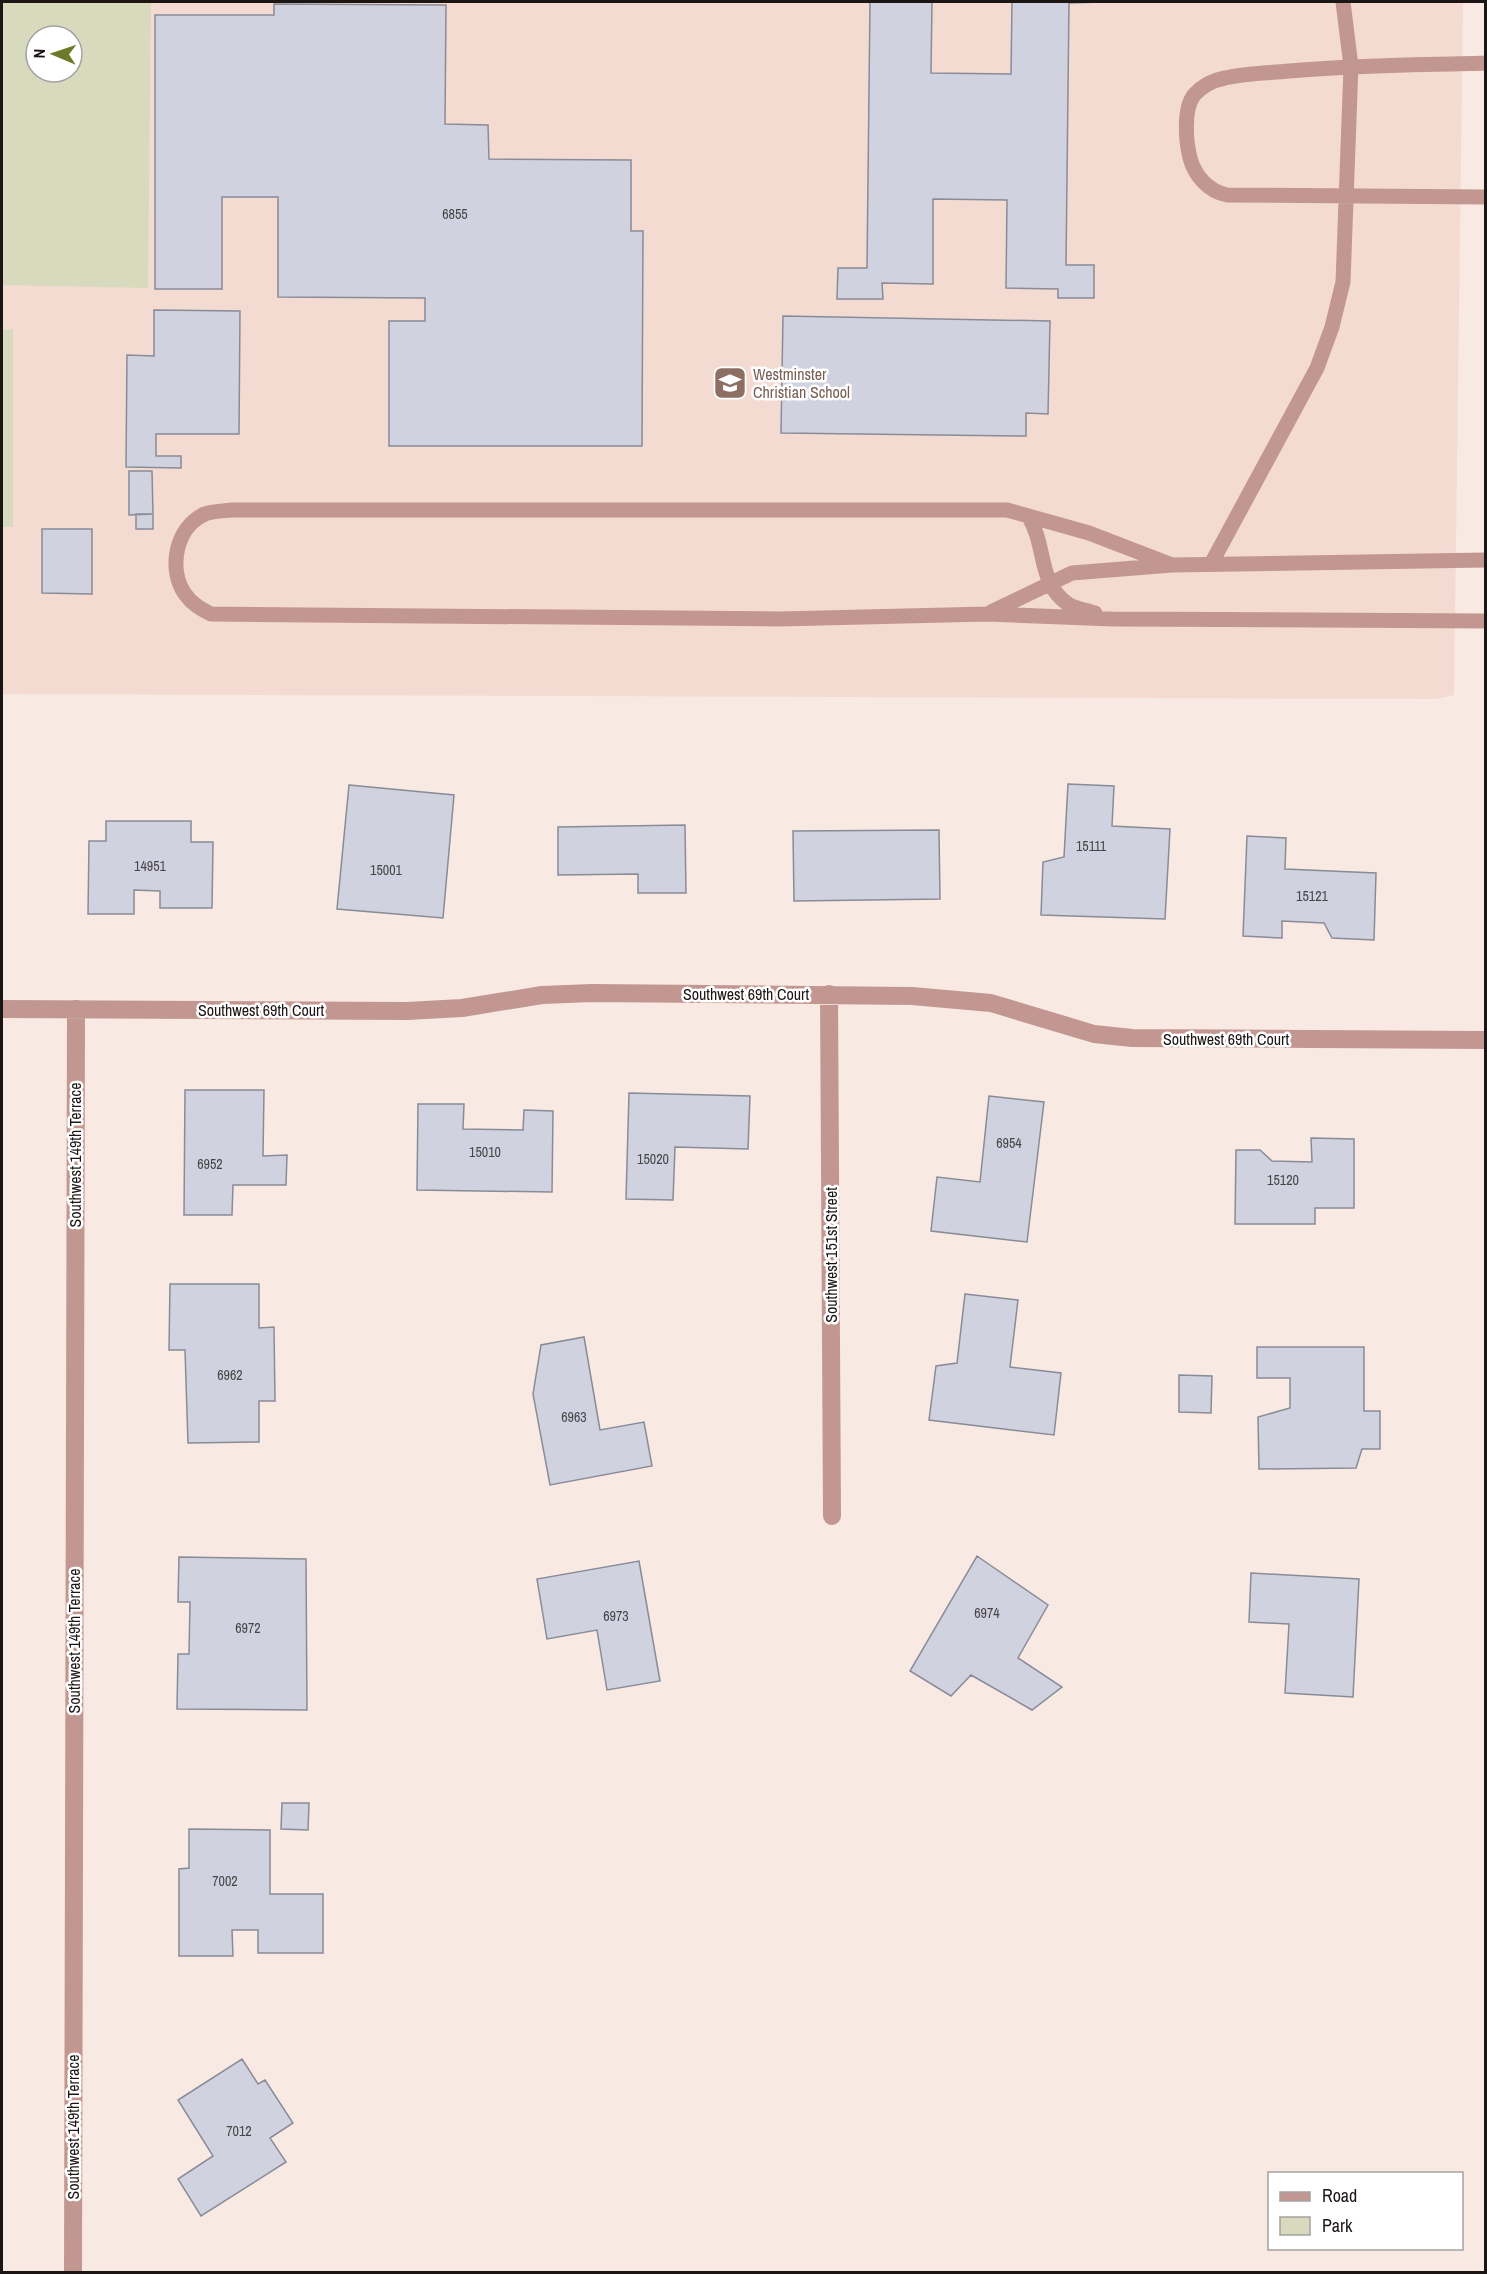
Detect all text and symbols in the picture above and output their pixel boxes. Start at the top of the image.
north arrow [24,24,84,84]
text: N [28,48,50,59]
house number: 6855 [442,205,468,223]
place label: Westminster Christian School [753,363,850,403]
school or university icon: Westminster Christian School [712,365,748,401]
house number: 15111 [1076,837,1107,855]
house number: 14951 [134,857,167,875]
house number: 15001 [370,861,403,879]
house number: 15121 [1296,887,1329,905]
street label: Southwest 69th Court [683,983,809,1005]
street label: Southwest 69th Court [198,999,324,1021]
street label: Southwest 69th Court [1163,1028,1289,1050]
street label: Southwest 149th Terrace [64,1083,86,1227]
house number: 6954 [996,1134,1022,1152]
house number: 15010 [469,1143,501,1161]
house number: 15020 [637,1150,669,1168]
house number: 6952 [197,1155,223,1173]
house number: 15120 [1267,1171,1299,1189]
street label: Southwest 151st Street [820,1187,842,1323]
house number: 6962 [217,1366,243,1384]
house number: 6963 [561,1408,587,1426]
street label: Southwest 149th Terrace [63,1569,85,1713]
house number: 6974 [974,1604,1000,1622]
house number: 6973 [603,1607,629,1625]
house number: 6972 [235,1619,261,1637]
house number: 7002 [212,1872,238,1890]
street label: Southwest 149th Terrace [62,2055,84,2199]
house number: 7012 [226,2122,252,2140]
legend [1268,2172,1463,2250]
text: Road [1322,2183,1357,2208]
text: Park [1322,2213,1353,2238]

